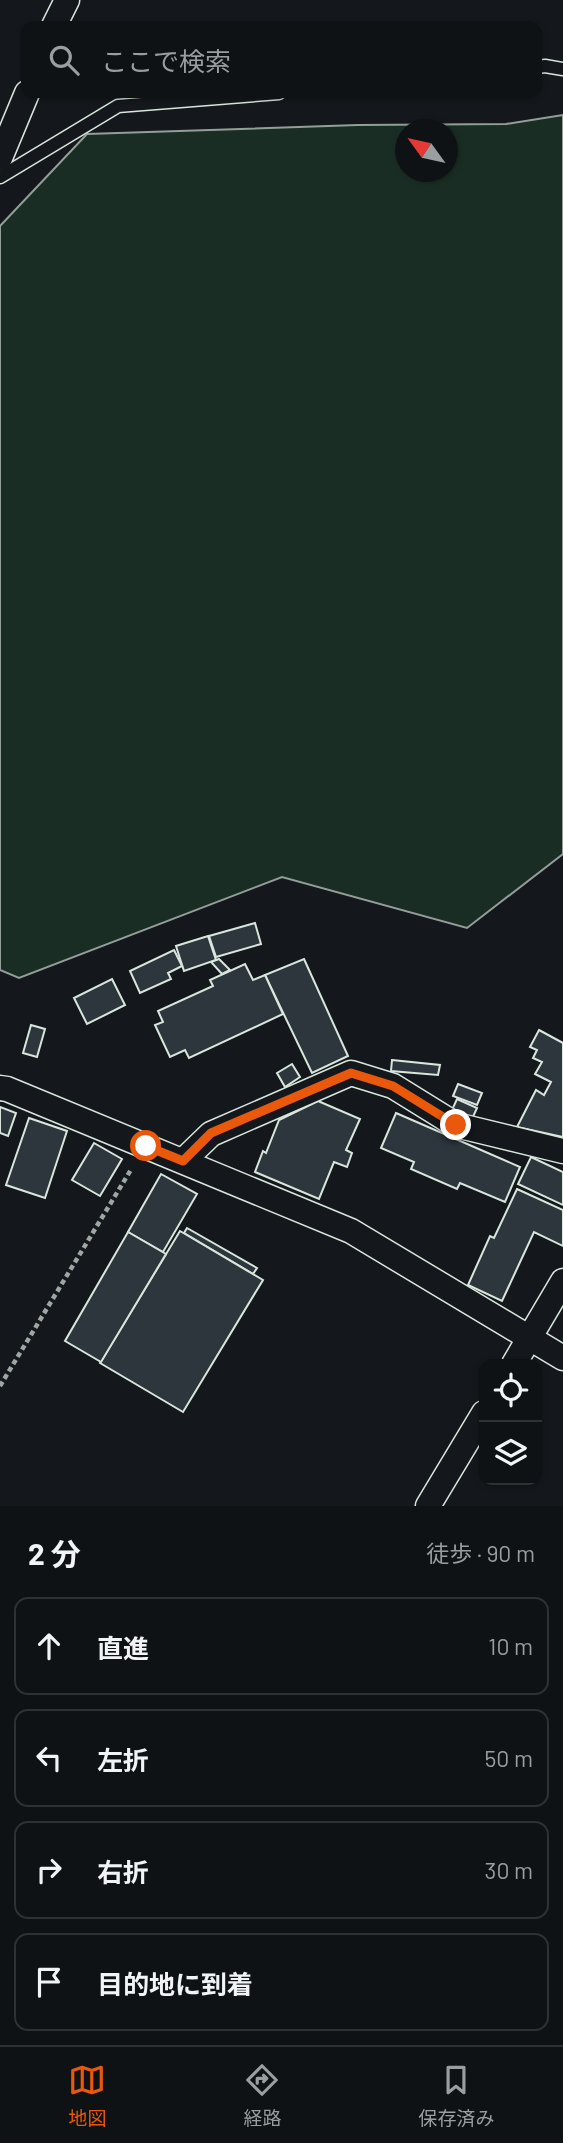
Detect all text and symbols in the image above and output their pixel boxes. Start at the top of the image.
search box [21,21,542,98]
icon: search [45,41,83,79]
text: ここで検索 [101,45,231,76]
north arrow [395,119,458,182]
route end [440,1109,471,1140]
route start [130,1130,161,1161]
map controls [479,1359,542,1485]
button: locate [479,1359,542,1422]
button: layers [479,1422,542,1485]
text: 2 分 [28,1535,81,1571]
text: 徒歩 · 90 m [426,1539,535,1567]
icon: ahead [30,1627,68,1665]
text: 直進 [97,1632,149,1663]
text: 10 m [488,1632,533,1660]
icon: left [30,1739,68,1777]
text: 左折 [97,1744,149,1775]
text: 50 m [485,1744,533,1772]
icon: right [30,1851,68,1889]
text: 右折 [97,1856,149,1887]
text: 30 m [485,1856,533,1884]
icon: arrive [30,1963,68,2001]
text: 目的地に到着 [97,1968,253,1999]
tab: 地図 [68,2061,107,2130]
tab: 経路 [243,2061,282,2130]
tab: 保存済み [418,2061,495,2130]

